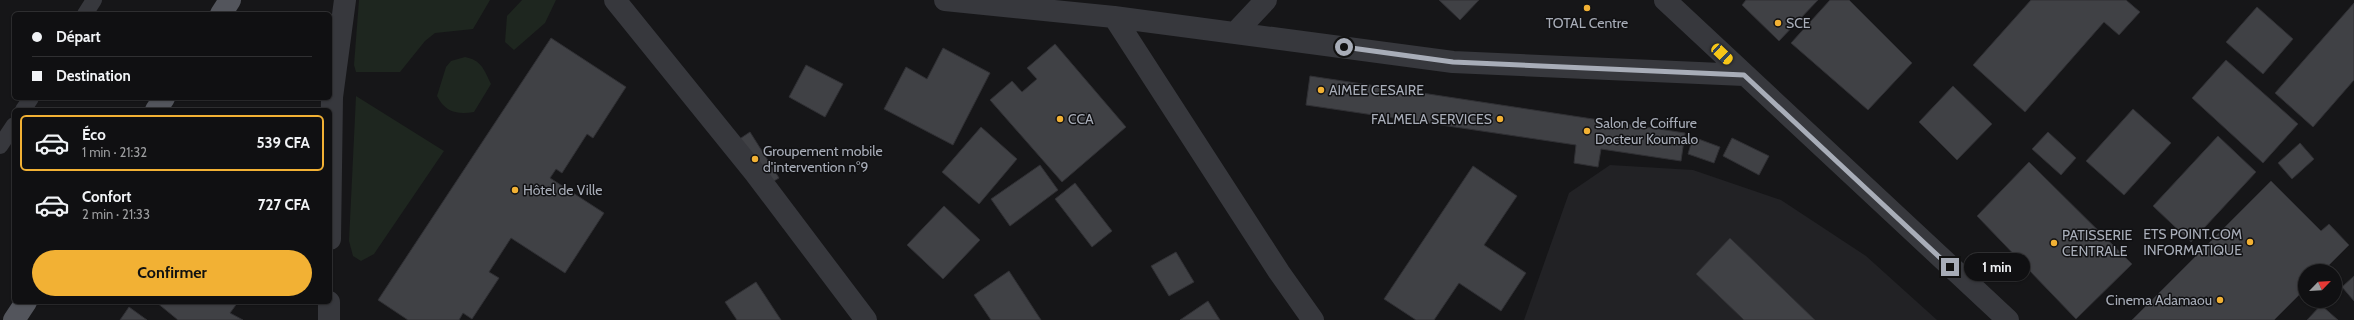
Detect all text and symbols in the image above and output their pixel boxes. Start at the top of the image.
marker: TOTAL Centre [1582,3,1592,13]
place label: TOTAL Centre [1546,14,1628,32]
place label: SCE [1786,14,1811,32]
marker: SCE [1773,18,1783,28]
text: Départ [56,28,101,46]
route start [1335,38,1353,56]
car [1709,41,1735,67]
text: Destination [56,67,131,85]
place label: AIMEE CESAIRE [1329,81,1424,99]
marker: AIMEE CESAIRE [1316,85,1326,95]
place label: CCA [1068,110,1094,128]
place label: FALMELA SERVICES [1371,110,1492,128]
marker: CCA [1055,114,1065,124]
marker: FALMELA SERVICES [1495,114,1505,124]
place label: Salon de Coiffure Docteur Koumalo [1595,114,1699,148]
icon: car [34,125,70,161]
text: Éco [82,126,106,144]
marker: Salon de Coiffure Docteur Koumalo [1582,126,1592,136]
text: 539 CFA [256,134,310,152]
place label: Groupement mobile d'intervention n°9 [763,142,883,176]
text: 1 min · 21:32 [82,144,147,160]
marker: Groupement mobile d'intervention n°9 [750,154,760,164]
place label: Hôtel de Ville [523,181,603,199]
marker: Hôtel de Ville [510,185,520,195]
icon: car [34,187,70,223]
text: Confort [82,188,131,206]
text: 727 CFA [258,196,310,214]
text: 2 min · 21:33 [82,206,150,222]
place label: ETS POINT.COM INFORMATIQUE [2143,225,2242,259]
place label: PATISSERIE CENTRALE [2062,226,2132,260]
marker: ETS POINT.COM INFORMATIQUE [2245,237,2255,247]
marker: PATISSERIE CENTRALE [2049,238,2059,248]
button: Confirmer [32,250,312,296]
callout: 1 min [1964,253,2030,281]
route end [1941,258,1959,276]
text: 1 min [1982,259,2012,275]
north arrow [2298,264,2342,308]
map controls [2298,264,2342,308]
place label: Cinema Adamaou [2106,291,2212,309]
marker: Cinema Adamaou [2215,295,2225,305]

